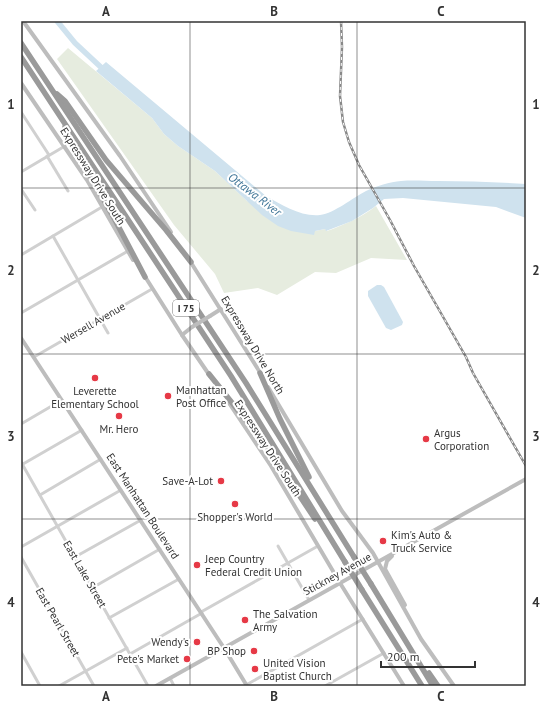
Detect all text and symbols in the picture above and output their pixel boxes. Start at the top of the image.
text: A [102,3,110,20]
text: B [270,3,278,20]
text: C [437,3,445,20]
text: 1 [7,96,15,113]
text: 1 [532,96,540,113]
street label: Expressway Drive South [57,125,129,227]
water label: Ottawa River [225,169,285,220]
text: 2 [7,262,15,279]
text: 2 [532,262,540,279]
street label: Expressway Drive North [218,293,288,397]
street label: Wersell Avenue [59,299,128,347]
road number: I 75 [173,300,199,316]
marker: Leverette Elementary School [90,373,100,383]
place label: Manhattan Post Office [176,383,227,410]
place label: Leverette Elementary School [51,384,140,411]
marker: Manhattan Post Office [163,391,173,401]
street label: Expressway Drive South [232,397,304,499]
marker: Mr. Hero [114,411,124,421]
place label: Mr. Hero [100,422,139,436]
place label: Argus Corporation [434,426,489,453]
text: 3 [7,428,15,445]
text: 3 [532,428,540,445]
marker: Argus Corporation [421,434,431,444]
street label: East Manhattan Boulevard [104,450,183,562]
place label: Save-A-Lot [162,474,213,488]
marker: Save-A-Lot [216,476,226,486]
marker: Shopper's World [230,499,240,509]
place label: Shopper's World [197,510,273,524]
place label: Kim's Auto & Truck Service [391,528,453,555]
marker: Kim's Auto & Truck Service [378,536,388,546]
street label: East Lake Street [60,538,110,610]
street label: Stickney Avenue [300,549,374,598]
place label: Jeep Country Federal Credit Union [204,552,302,579]
marker: Jeep Country Federal Credit Union [192,560,202,570]
street label: East Pearl Street [33,585,84,659]
text: 4 [7,594,15,611]
text: 4 [532,594,540,611]
place label: The Salvation Army [253,607,318,634]
marker: The Salvation Army [240,615,250,625]
place label: Wendy's [151,635,189,649]
marker: Wendy's [192,637,202,647]
scale bar [381,643,475,669]
place label: BP Shop [207,644,246,658]
marker: BP Shop [249,646,259,656]
text: 200 m [387,649,420,664]
place label: Pete's Market [117,652,179,666]
marker: Pete's Market [182,654,192,664]
place label: United Vision Baptist Church [263,656,332,683]
marker: United Vision Baptist Church [250,664,260,674]
text: A [102,688,110,705]
text: B [270,688,278,705]
text: C [437,688,445,705]

